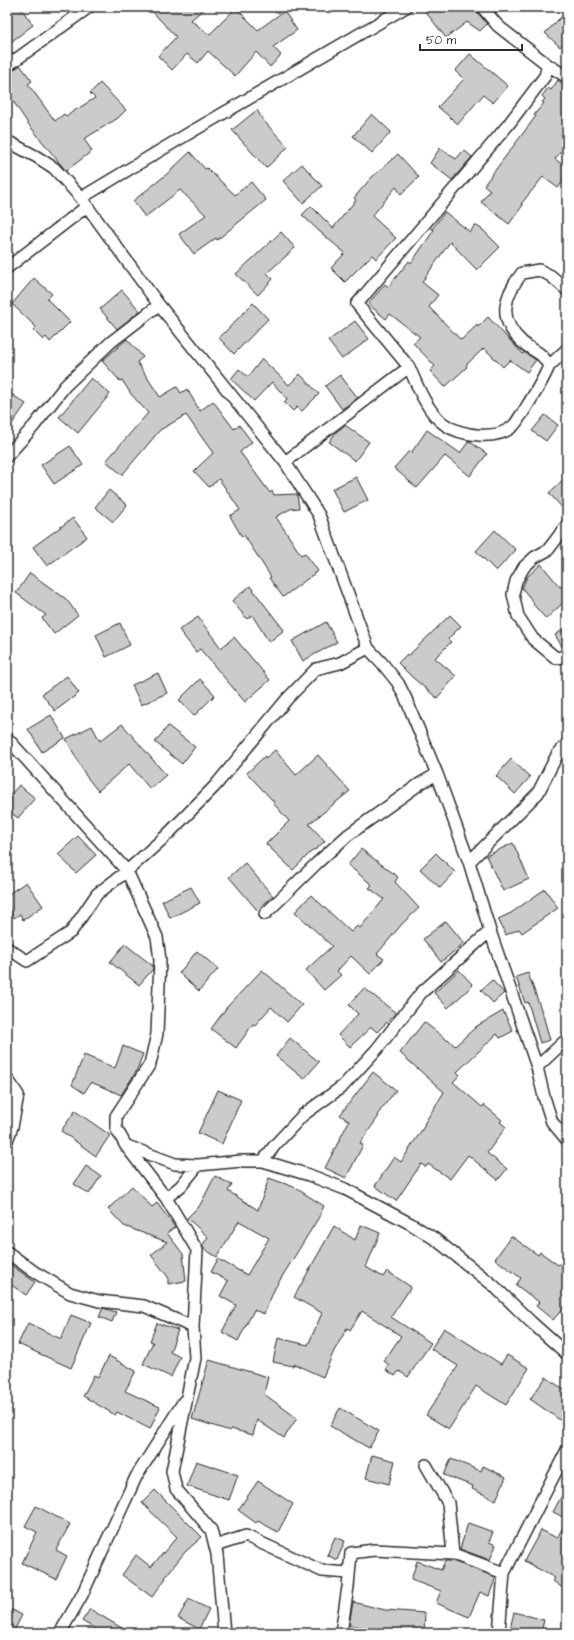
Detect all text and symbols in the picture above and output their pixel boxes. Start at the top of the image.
scale bar [420,26,522,52]
text: 50 m [426,32,457,49]

